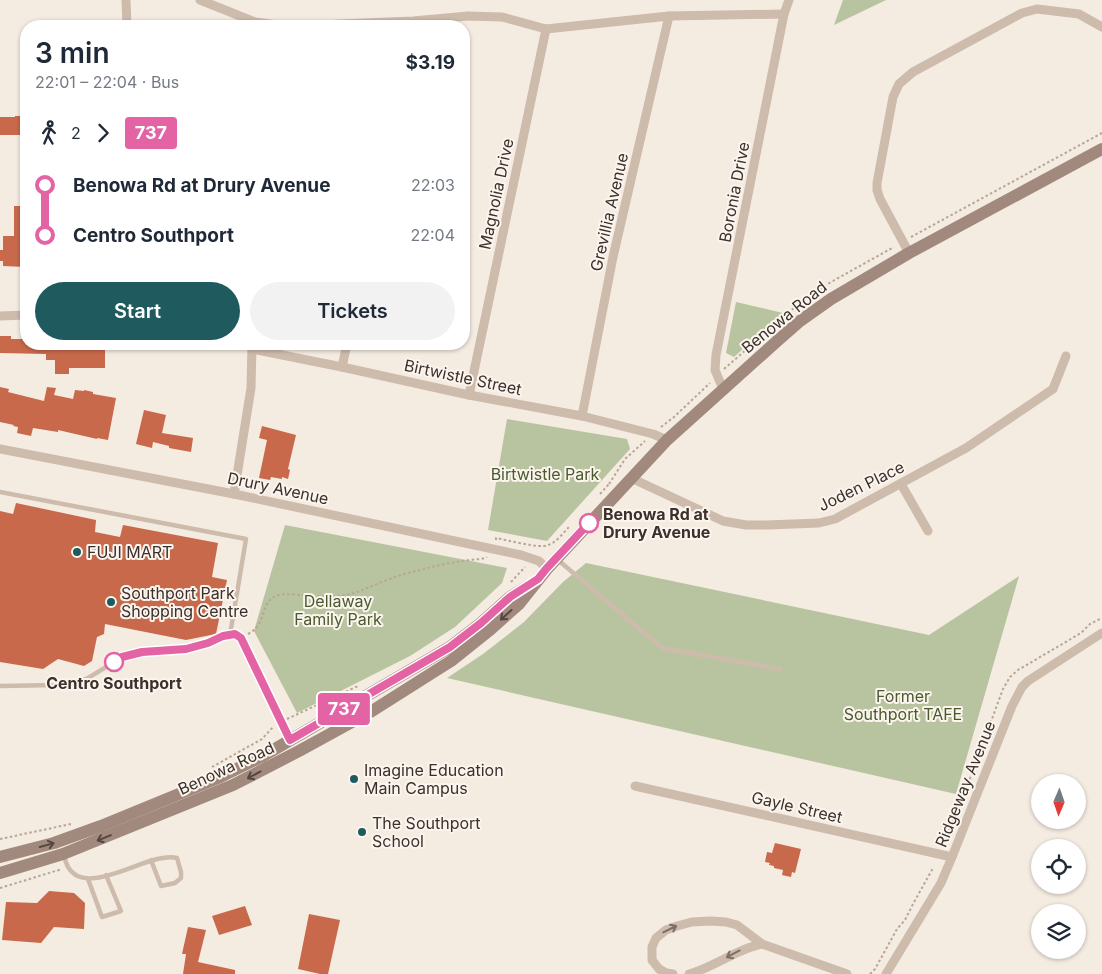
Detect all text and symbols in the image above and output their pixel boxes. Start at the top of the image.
text: 3 min [35,36,110,70]
text: $3.19 [406,51,455,74]
text: 22:01 – 22:04 · Bus [35,72,179,92]
icon: walk [35,119,63,147]
icon: forward [89,119,117,147]
text: 737 [135,122,167,143]
text: 2 [71,123,81,143]
street label: Magnolia Drive [474,137,518,251]
street label: Boronia Drive [714,140,754,244]
street label: Grevillia Avenue [586,151,632,273]
text: Benowa Rd at Drury Avenue [73,174,330,197]
text: 22:03 [411,175,455,195]
text: Centro Southport [73,224,234,247]
text: 22:04 [410,225,455,245]
street label: Benowa Road [737,277,831,357]
button: Start [35,282,240,340]
button: Tickets [250,282,455,340]
street label: Birtwistle Street [402,355,524,399]
street label: Joden Place [815,457,907,515]
park label: Birtwistle Park [491,464,600,484]
street label: Drury Avenue [226,468,330,508]
place label: Benowa Rd at Drury Avenue [603,504,710,542]
marker: Benowa Rd at Drury Avenue [579,513,599,533]
place label: FUJI MART [87,542,172,562]
marker: FUJI MART [71,546,83,558]
place label: Southport Park Shopping Centre [121,583,248,621]
park label: Dellaway Family Park [294,591,382,629]
marker: Southport Park Shopping Centre [105,596,117,608]
one-way arrow [499,610,512,621]
marker: Centro Southport [104,652,124,672]
place label: Centro Southport [46,673,182,693]
park label: Former Southport TAFE [844,686,962,724]
line badge: 737 [315,693,373,725]
text: 737 [328,698,360,719]
street label: Ridgeway Avenue [931,718,999,850]
street label: Benowa Road [175,737,277,799]
place label: Imagine Education Main Campus [364,760,504,798]
one-way arrow [247,770,262,780]
marker: Imagine Education Main Campus [348,773,360,785]
north arrow [1031,774,1086,829]
map controls [1031,774,1086,959]
street label: Gayle Street [750,787,844,827]
place label: The Southport School [372,813,481,851]
marker: The Southport School [356,826,368,838]
one-way arrow [97,834,112,843]
one-way arrow [39,839,55,849]
button: locate [1031,839,1086,894]
button: layers [1031,904,1086,959]
one-way arrow [662,924,677,934]
one-way arrow [726,950,741,959]

